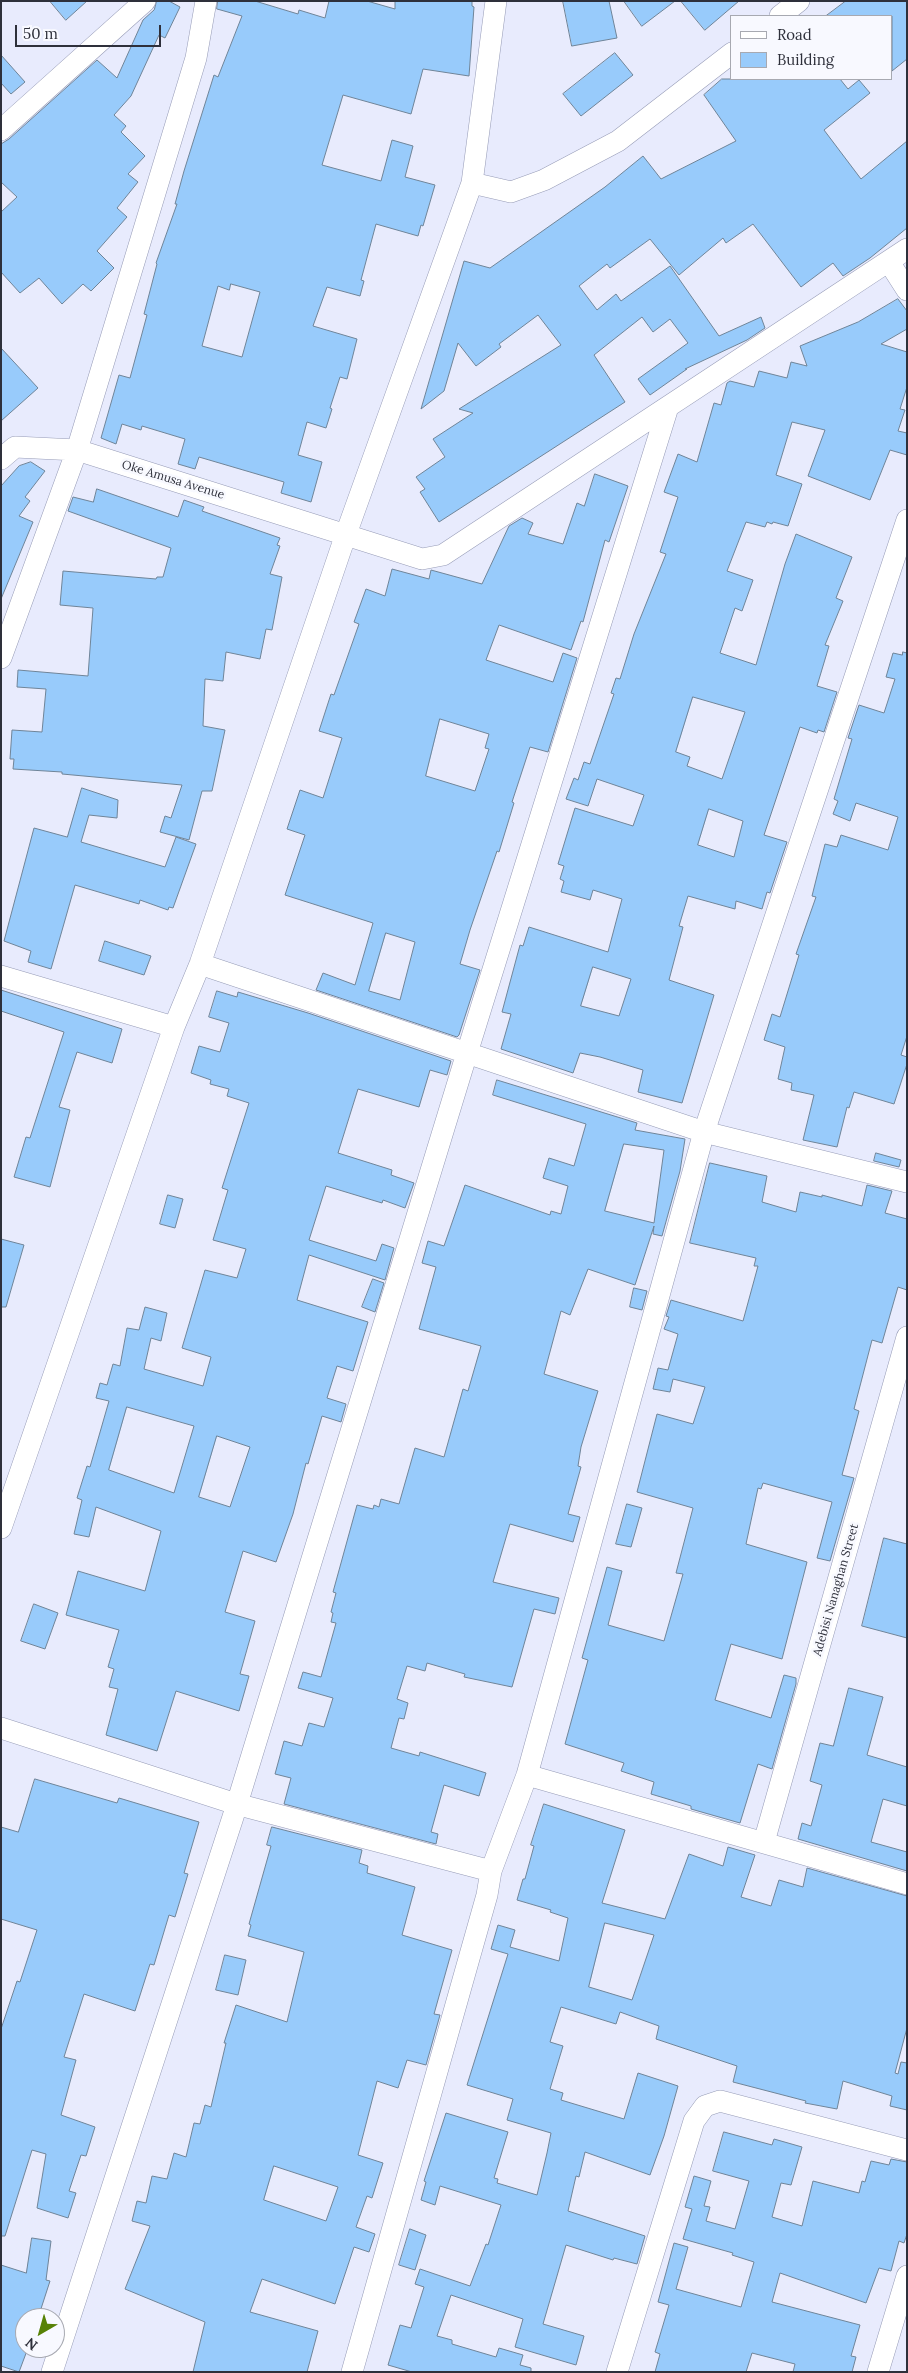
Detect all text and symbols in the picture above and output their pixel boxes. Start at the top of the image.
scale bar [18,15,164,47]
legend [730,15,893,80]
text: 50 m [23,24,58,43]
text: Road [777,25,812,44]
text: Building [777,50,834,69]
street label: Oke Amusa Avenue [120,458,226,502]
street label: Adebisi Nanaghan Street [810,1522,862,1658]
north arrow [15,2308,65,2358]
text: N [22,2334,41,2354]

